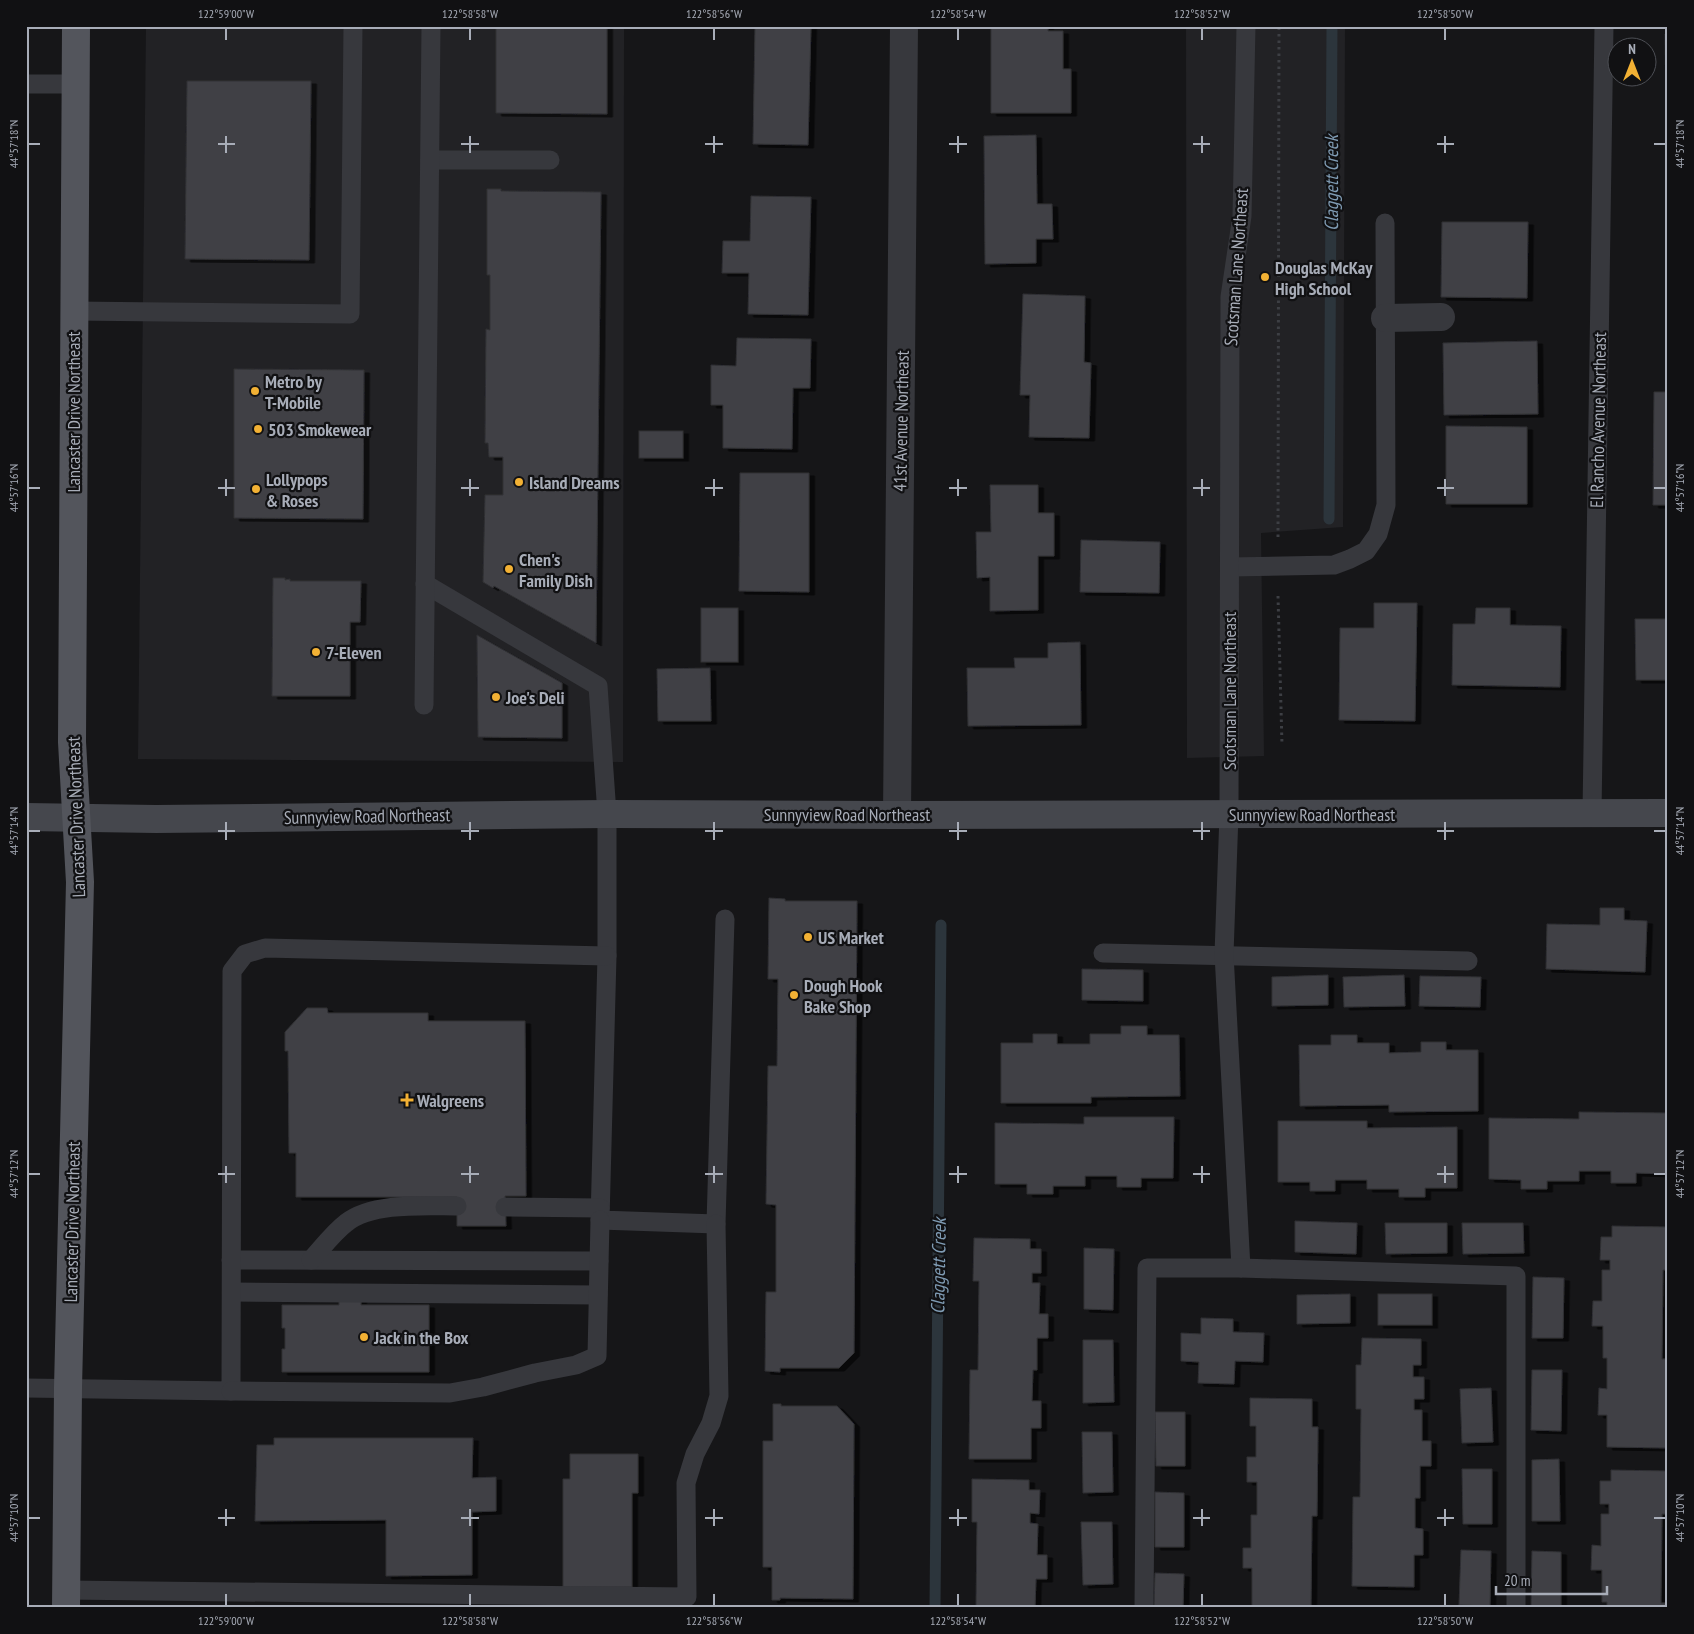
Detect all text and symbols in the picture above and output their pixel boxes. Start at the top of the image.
text: 122°59'00"W [198,6,254,21]
text: 122°58'58"W [442,6,498,21]
text: 122°58'56"W [686,6,742,21]
text: 122°58'54"W [930,6,986,21]
text: 122°58'52"W [1174,6,1230,21]
text: 122°58'50"W [1417,6,1473,21]
north arrow [1606,38,1656,88]
text: N [1628,40,1636,58]
text: 44°57'18"N [6,120,21,168]
text: 44°57'18"N [1672,120,1687,168]
water label: Claggett Creek [1319,132,1343,231]
street label: Scotsman Lane Northeast [1219,187,1253,347]
place label: Douglas McKay High School [1275,256,1373,300]
marker: Douglas McKay High School [1259,271,1271,283]
street label: Lancaster Drive Northeast [62,332,85,492]
street label: El Rancho Avenue Northeast [1585,332,1611,508]
street label: 41st Avenue Northeast [888,350,914,492]
place label: Metro by T-Mobile [265,370,323,414]
marker: Metro by T-Mobile [249,385,261,397]
place label: 503 Smokewear [268,418,372,441]
marker: 503 Smokewear [252,423,264,435]
text: 44°57'16"N [6,464,21,512]
text: 44°57'16"N [1672,464,1687,512]
place label: Lollypops & Roses [266,468,328,512]
place label: Island Dreams [529,471,619,494]
marker: Island Dreams [513,476,525,488]
marker: Lollypops & Roses [250,483,262,495]
place label: Chen's Family Dish [519,548,593,592]
marker: Chen's Family Dish [503,563,515,575]
street label: Scotsman Lane Northeast [1218,612,1241,770]
place label: 7-Eleven [326,641,382,664]
marker: 7-Eleven [310,646,322,658]
place label: Joe's Deli [505,686,565,709]
marker: Joe's Deli [490,691,502,703]
street label: Lancaster Drive Northeast [62,736,90,898]
street label: Sunnyview Road Northeast [284,803,450,829]
street label: Sunnyview Road Northeast [764,803,930,826]
street label: Sunnyview Road Northeast [1229,803,1395,826]
text: 44°57'14"N [6,807,21,855]
text: 44°57'14"N [1672,807,1687,855]
place label: US Market [818,926,884,949]
marker: US Market [802,931,814,943]
place label: Dough Hook Bake Shop [804,974,883,1018]
marker: Dough Hook Bake Shop [788,989,800,1001]
place label: Walgreens [416,1089,484,1112]
marker: Walgreens [401,1094,413,1106]
street label: Lancaster Drive Northeast [59,1141,85,1303]
text: 44°57'12"N [6,1150,21,1198]
text: 44°57'12"N [1672,1150,1687,1198]
water label: Claggett Creek [925,1215,951,1314]
place label: Jack in the Box [373,1326,469,1349]
marker: Jack in the Box [358,1331,370,1343]
text: 44°57'10"N [6,1494,21,1542]
text: 44°57'10"N [1672,1494,1687,1542]
scale bar [1496,1564,1608,1596]
text: 20 m [1504,1571,1530,1590]
text: 122°59'00"W [198,1613,254,1628]
text: 122°58'58"W [442,1613,498,1628]
text: 122°58'56"W [686,1613,742,1628]
text: 122°58'54"W [930,1613,986,1628]
text: 122°58'52"W [1174,1613,1230,1628]
text: 122°58'50"W [1417,1613,1473,1628]

